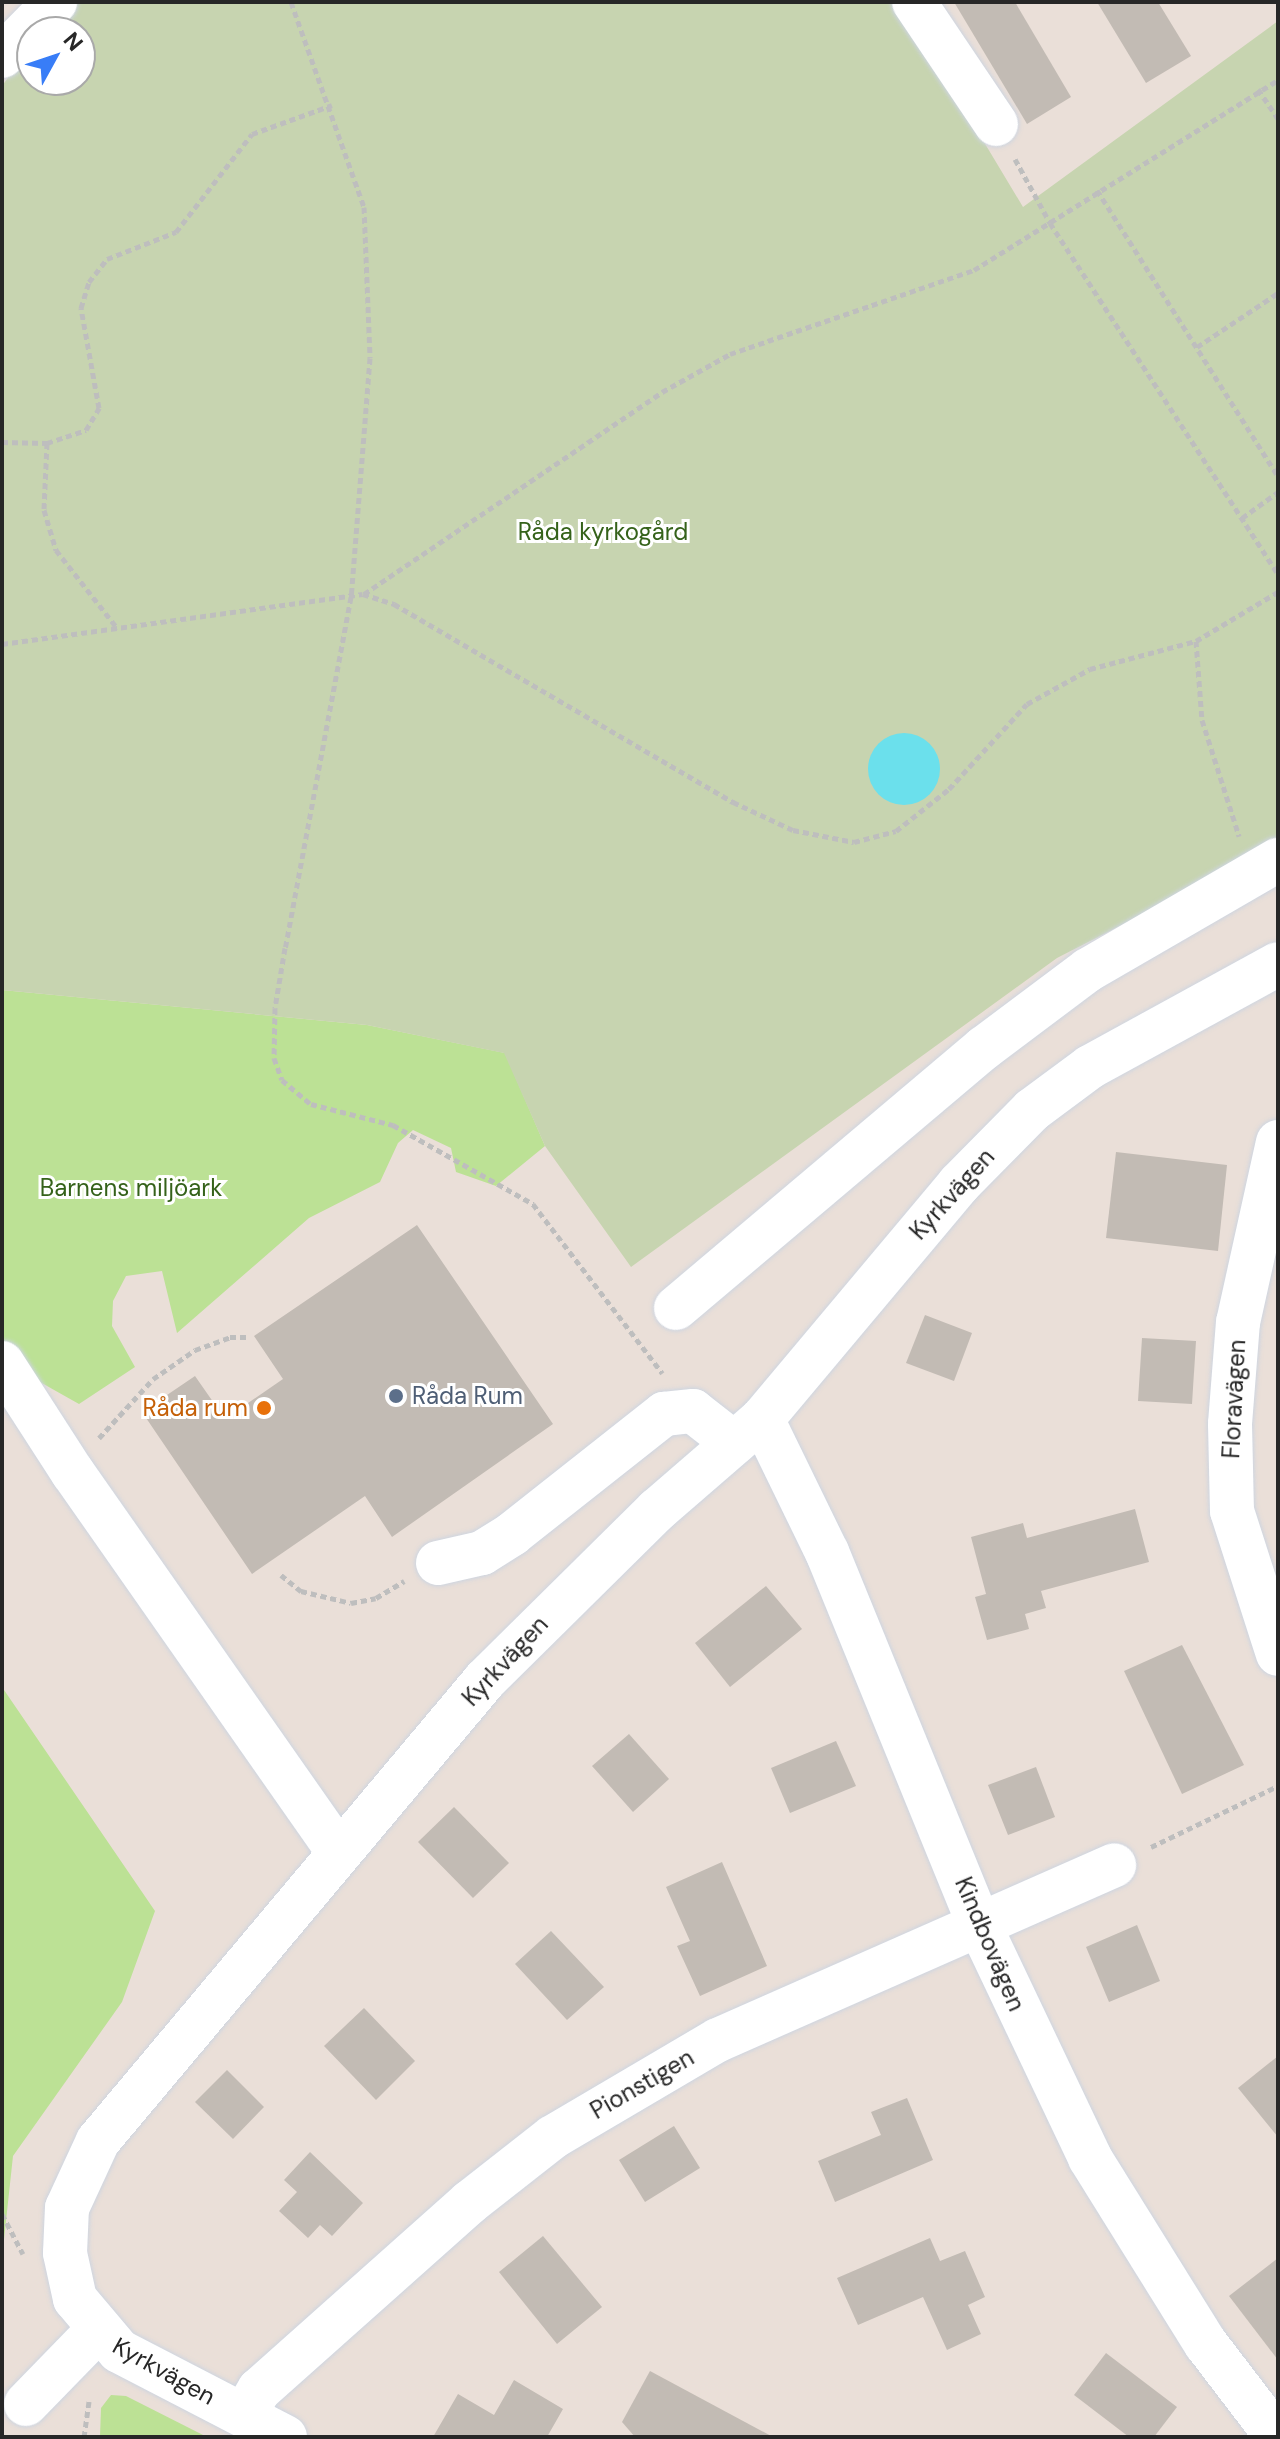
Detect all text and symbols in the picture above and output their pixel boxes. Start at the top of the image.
north arrow [16,16,96,96]
text: N [57,26,89,57]
park label: Råda kyrkogård [518,518,688,546]
street label: Kyrkvägen [904,1143,1000,1245]
park label: Barnens miljöark [40,1174,222,1202]
street label: Floravägen [1216,1339,1252,1459]
place label: Råda Rum [412,1382,523,1410]
marker: Råda Rum [387,1387,405,1405]
place label: Råda rum [143,1394,248,1422]
marker: Råda rum [255,1399,273,1417]
street label: Kyrkvägen [456,1610,554,1712]
street label: Kindbovägen [949,1873,1031,2015]
street label: Pionstigen [585,2043,699,2125]
street label: Kyrkvägen [108,2331,220,2411]

